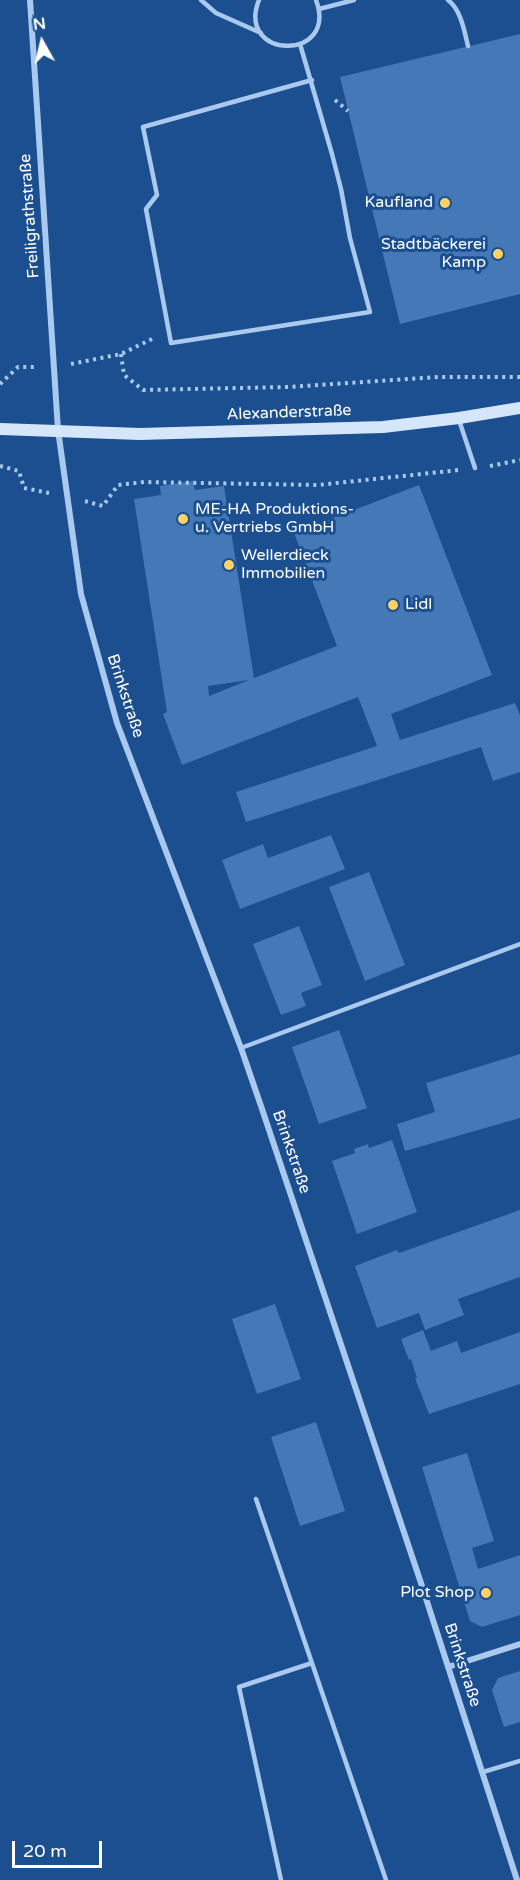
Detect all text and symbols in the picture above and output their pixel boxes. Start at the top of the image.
north arrow [12,12,72,72]
text: N [32,13,47,35]
street label: Freiligrathstraße [16,153,44,279]
place label: Kaufland [365,193,433,213]
marker: Kaufland [438,196,452,210]
place label: Stadtbäckerei Kamp [381,235,486,273]
marker: Stadtbäckerei Kamp [491,247,505,261]
street label: Alexanderstraße [226,401,352,425]
place label: ME-HA Produktions- u. Vertriebs GmbH [195,500,354,538]
marker: ME-HA Produktions- u. Vertriebs GmbH [176,512,190,526]
place label: Wellerdieck Immobilien [241,546,329,584]
marker: Wellerdieck Immobilien [222,558,236,572]
place label: Lidl [405,595,432,615]
marker: Lidl [386,598,400,612]
street label: Brinkstraße [102,652,148,740]
street label: Brinkstraße [268,1108,314,1196]
place label: Plot Shop [400,1583,474,1603]
marker: Plot Shop [479,1586,493,1600]
street label: Brinkstraße [439,1621,485,1709]
scale bar [15,1829,105,1867]
text: 20 m [23,1840,67,1862]

